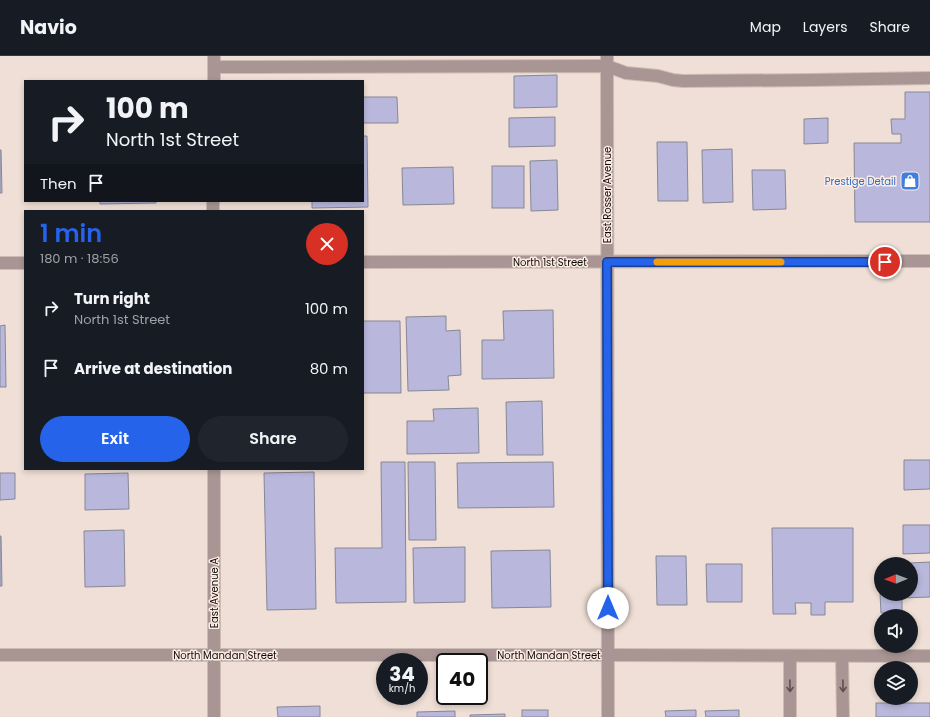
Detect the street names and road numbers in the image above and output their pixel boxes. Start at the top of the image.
street label: East Rosser Avenue [600,147,615,243]
street label: North 1st Street [513,255,587,270]
street label: East Avenue A [207,558,222,628]
street label: North Mandan Street [173,648,277,663]
street label: North Mandan Street [497,648,601,663]

